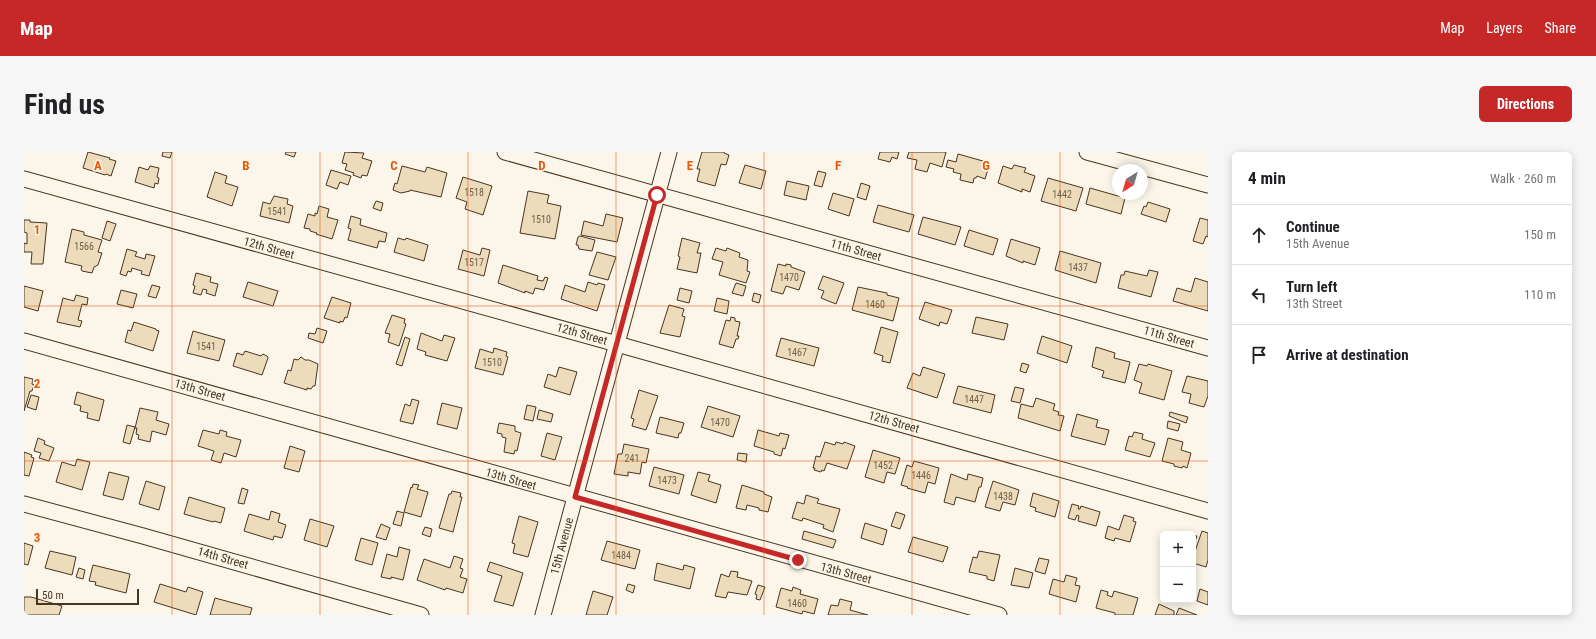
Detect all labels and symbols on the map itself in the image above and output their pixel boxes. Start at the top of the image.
text: A [94,158,102,173]
text: B [242,158,250,173]
text: C [390,158,398,173]
text: D [538,158,546,173]
text: E [687,158,694,173]
text: F [835,158,841,173]
text: G [982,158,990,173]
north arrow [1112,164,1148,200]
route start [648,186,666,204]
house number: 1518 [464,187,484,198]
house number: 1442 [1052,189,1072,200]
house number: 1541 [267,206,287,217]
house number: 1510 [531,214,551,225]
text: 1 [34,222,40,237]
street label: 12th Street [242,234,296,262]
street label: 11th Street [829,236,883,264]
house number: 1566 [74,241,94,252]
house number: 1517 [464,257,484,268]
house number: 1437 [1068,262,1088,273]
house number: 1470 [779,272,799,283]
house number: 1460 [865,299,885,310]
street label: 12th Street [555,320,609,348]
street label: 11th Street [1142,323,1196,351]
house number: 1541 [196,341,216,352]
house number: 1467 [787,347,807,358]
house number: 1510 [482,357,502,368]
text: 2 [34,376,41,391]
street label: 13th Street [173,376,227,404]
house number: 1447 [964,394,984,405]
street label: 12th Street [867,408,921,436]
house number: 1470 [710,417,730,428]
house number: 241 [625,453,639,464]
house number: 1452 [873,460,893,471]
street label: 13th Street [484,465,538,493]
house number: 1446 [911,470,931,481]
house number: 1473 [657,475,677,486]
house number: 1438 [993,491,1013,502]
street label: 15th Avenue [548,516,576,576]
text: 3 [34,530,40,545]
street label: 14th Street [196,544,250,572]
house number: 1484 [611,550,631,561]
route end [789,551,807,569]
street label: 13th Street [819,559,873,587]
scale bar [36,587,139,606]
house number: 1460 [787,598,807,609]

